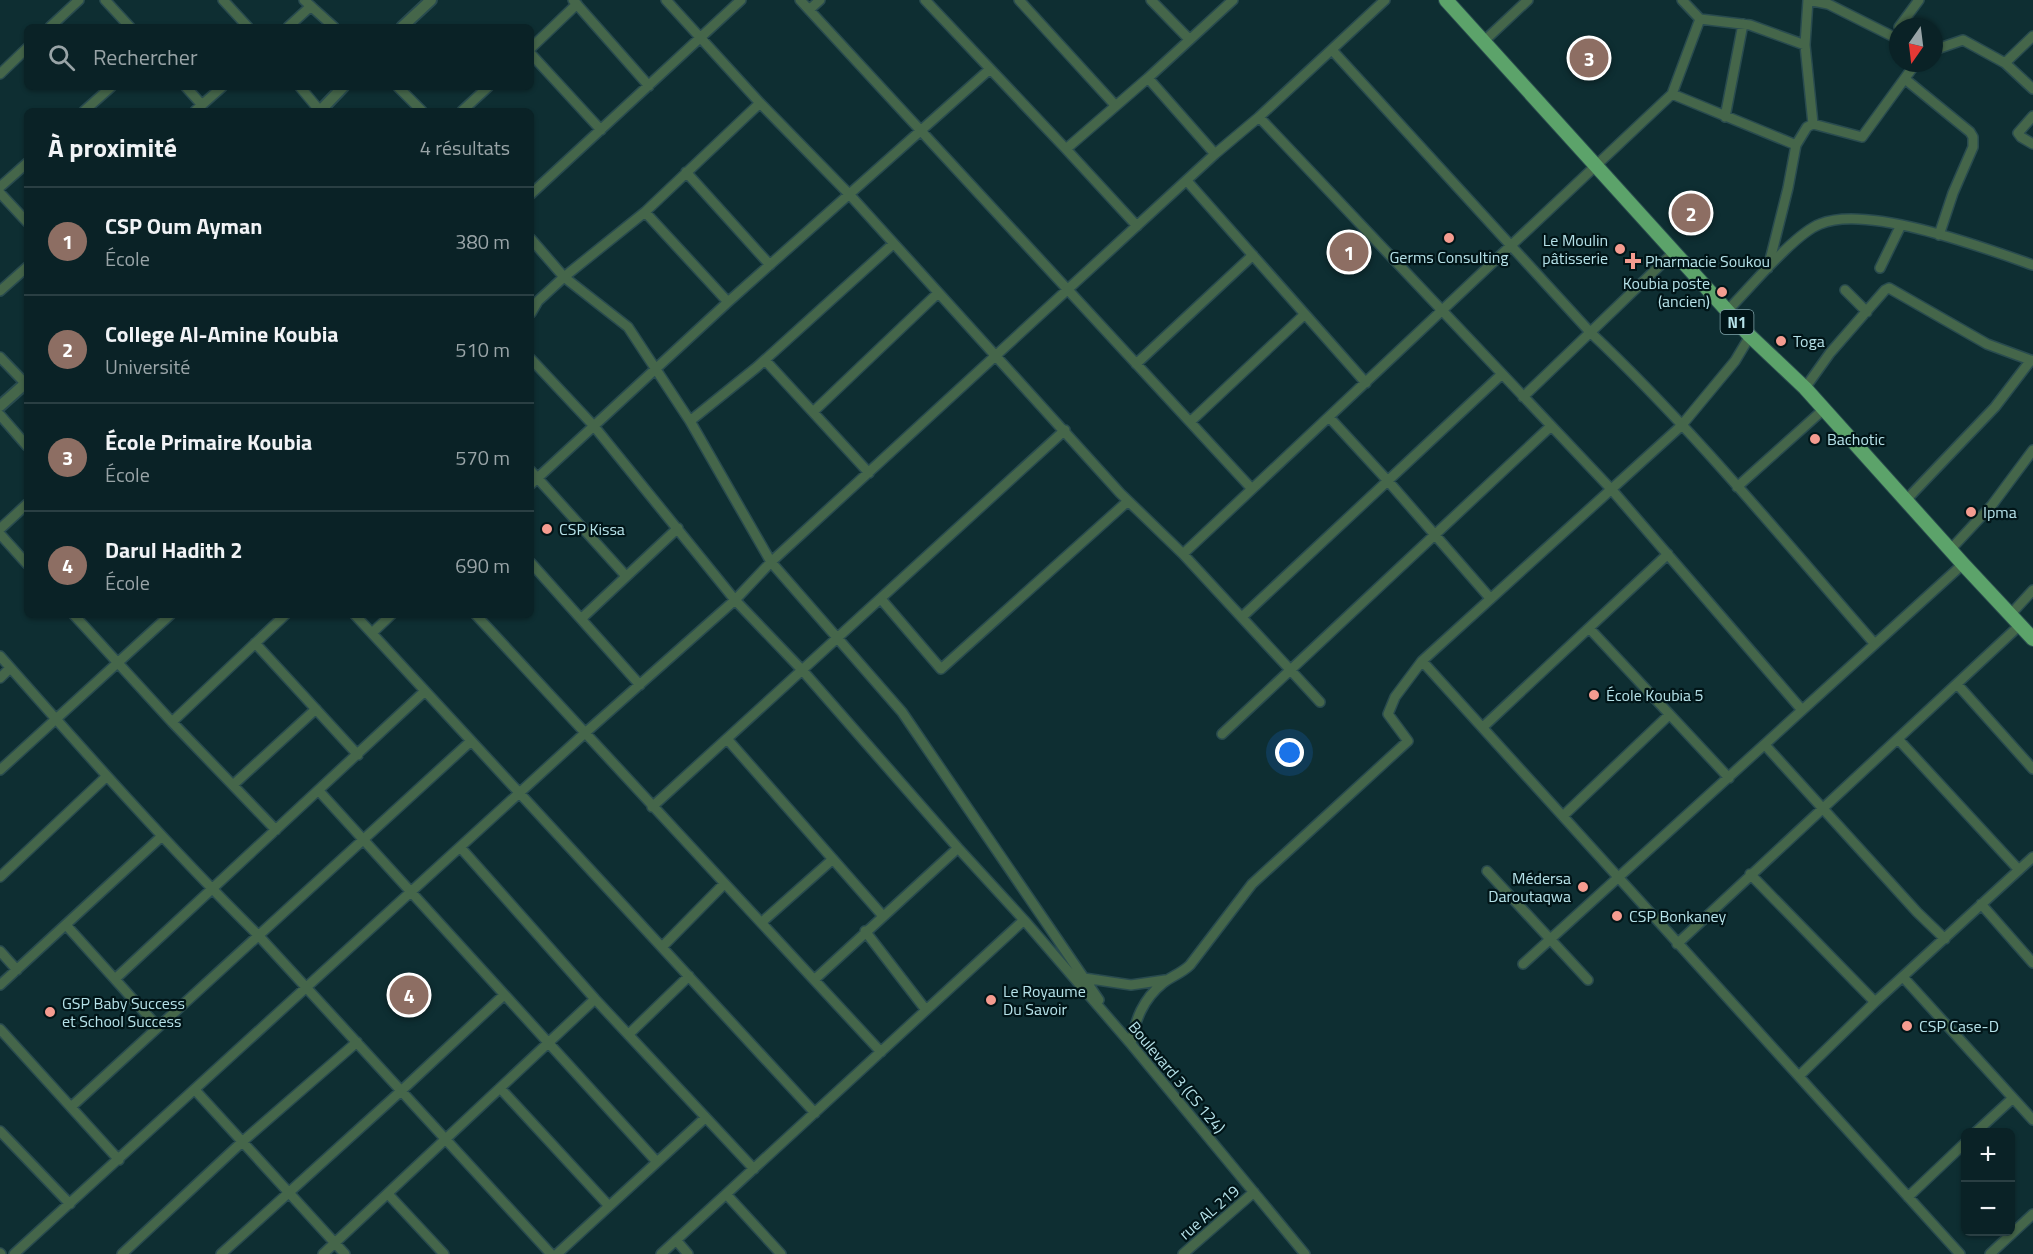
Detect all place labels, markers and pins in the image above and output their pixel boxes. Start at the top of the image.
pin: 3 [1570,36,1608,80]
pin: 2 [1672,190,1710,236]
place label: Le Moulin pâtisserie [1542,228,1608,270]
pin: 1 [1330,230,1368,274]
marker: Germs Consulting [1442,231,1456,245]
marker: Le Moulin pâtisserie [1613,242,1627,256]
place label: Germs Consulting [1390,245,1508,269]
place label: Pharmacie Soukou [1645,249,1770,273]
marker: Pharmacie Soukou [1626,254,1640,268]
place label: Koubia poste (ancien) [1623,271,1710,313]
marker: Koubia poste (ancien) [1715,285,1729,299]
place label: Toga [1793,329,1825,353]
marker: Toga [1774,334,1788,348]
place label: Bachotic [1827,427,1885,451]
marker: Bachotic [1808,432,1822,446]
place label: Ipma [1983,500,2017,524]
marker: Ipma [1964,505,1978,519]
place label: CSP Kissa [559,517,625,541]
marker: CSP Kissa [540,522,554,536]
place label: École Koubia 5 [1606,683,1704,707]
marker: École Koubia 5 [1587,688,1601,702]
place label: Médersa Daroutaqwa [1488,866,1571,908]
marker: Médersa Daroutaqwa [1576,880,1590,894]
place label: CSP Bonkaney [1629,904,1726,928]
marker: CSP Bonkaney [1610,909,1624,923]
pin: 4 [390,972,428,1018]
place label: Le Royaume Du Savoir [1003,979,1086,1021]
place label: GSP Baby Success et School Success [62,991,185,1033]
marker: Le Royaume Du Savoir [984,993,998,1007]
marker: GSP Baby Success et School Success [43,1005,57,1019]
place label: CSP Case-D [1919,1014,1999,1038]
marker: CSP Case-D [1900,1019,1914,1033]

